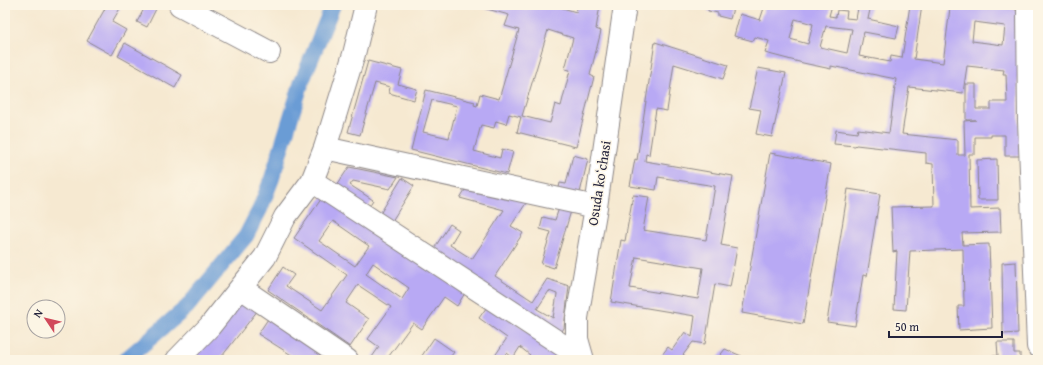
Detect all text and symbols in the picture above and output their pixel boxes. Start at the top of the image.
street label: Osuda koʻchasi [582,139,616,227]
north arrow [26,299,66,339]
text: N [29,305,47,321]
scale bar [889,313,1002,339]
text: 50 m [895,318,919,335]

